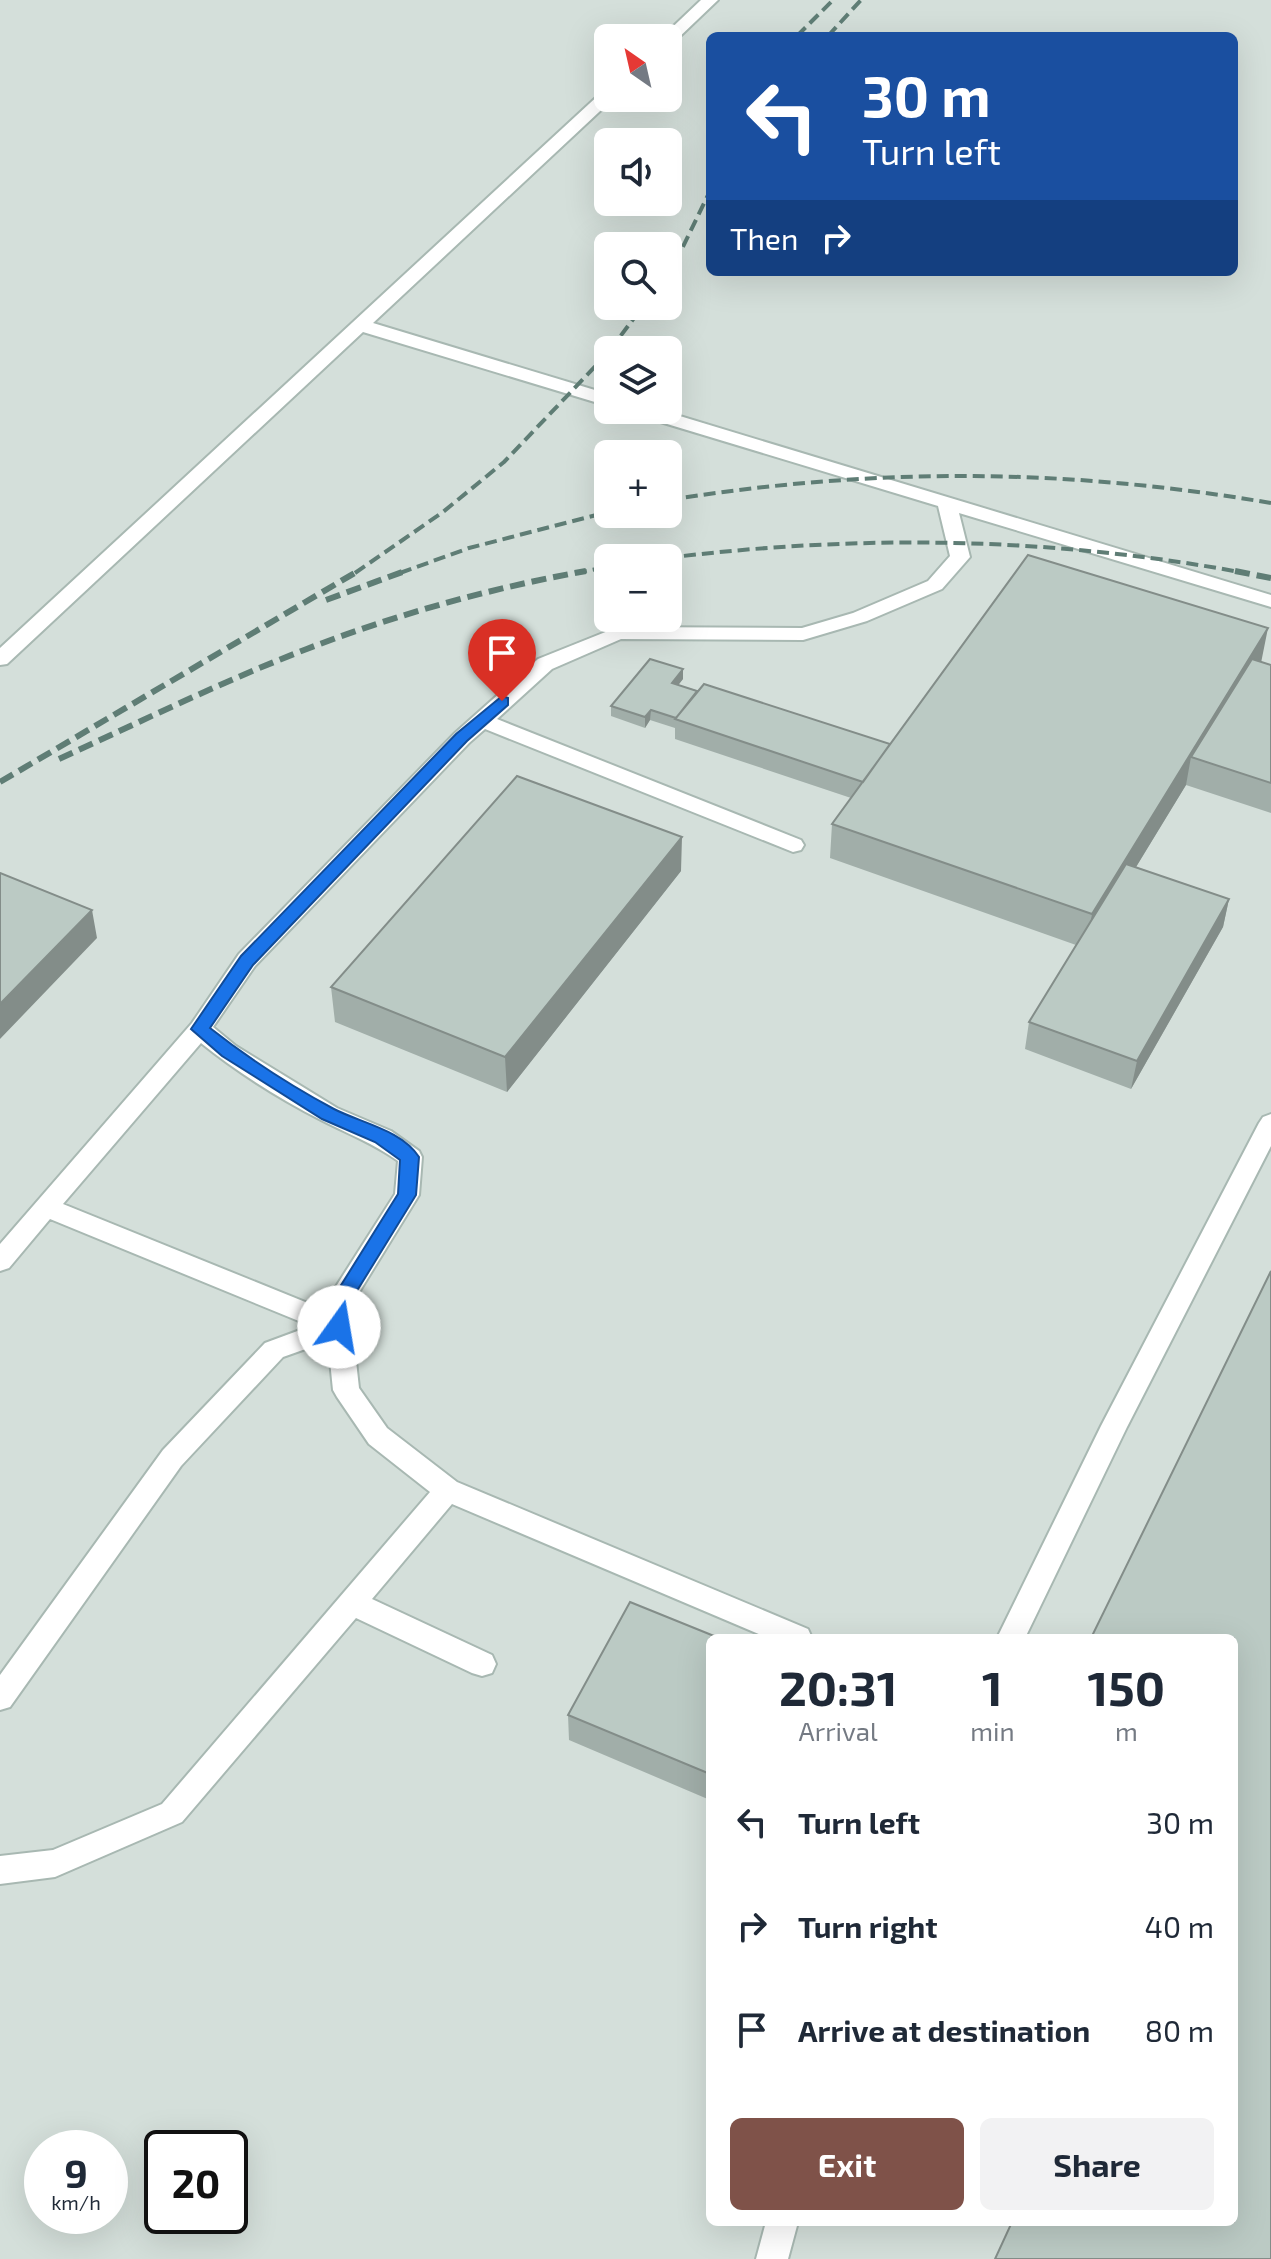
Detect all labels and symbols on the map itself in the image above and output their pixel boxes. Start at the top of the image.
north arrow [594,24,682,112]
pin [468,619,536,701]
position arrow [297,1285,381,1369]
speed limit sign: 20 [144,2130,248,2234]

